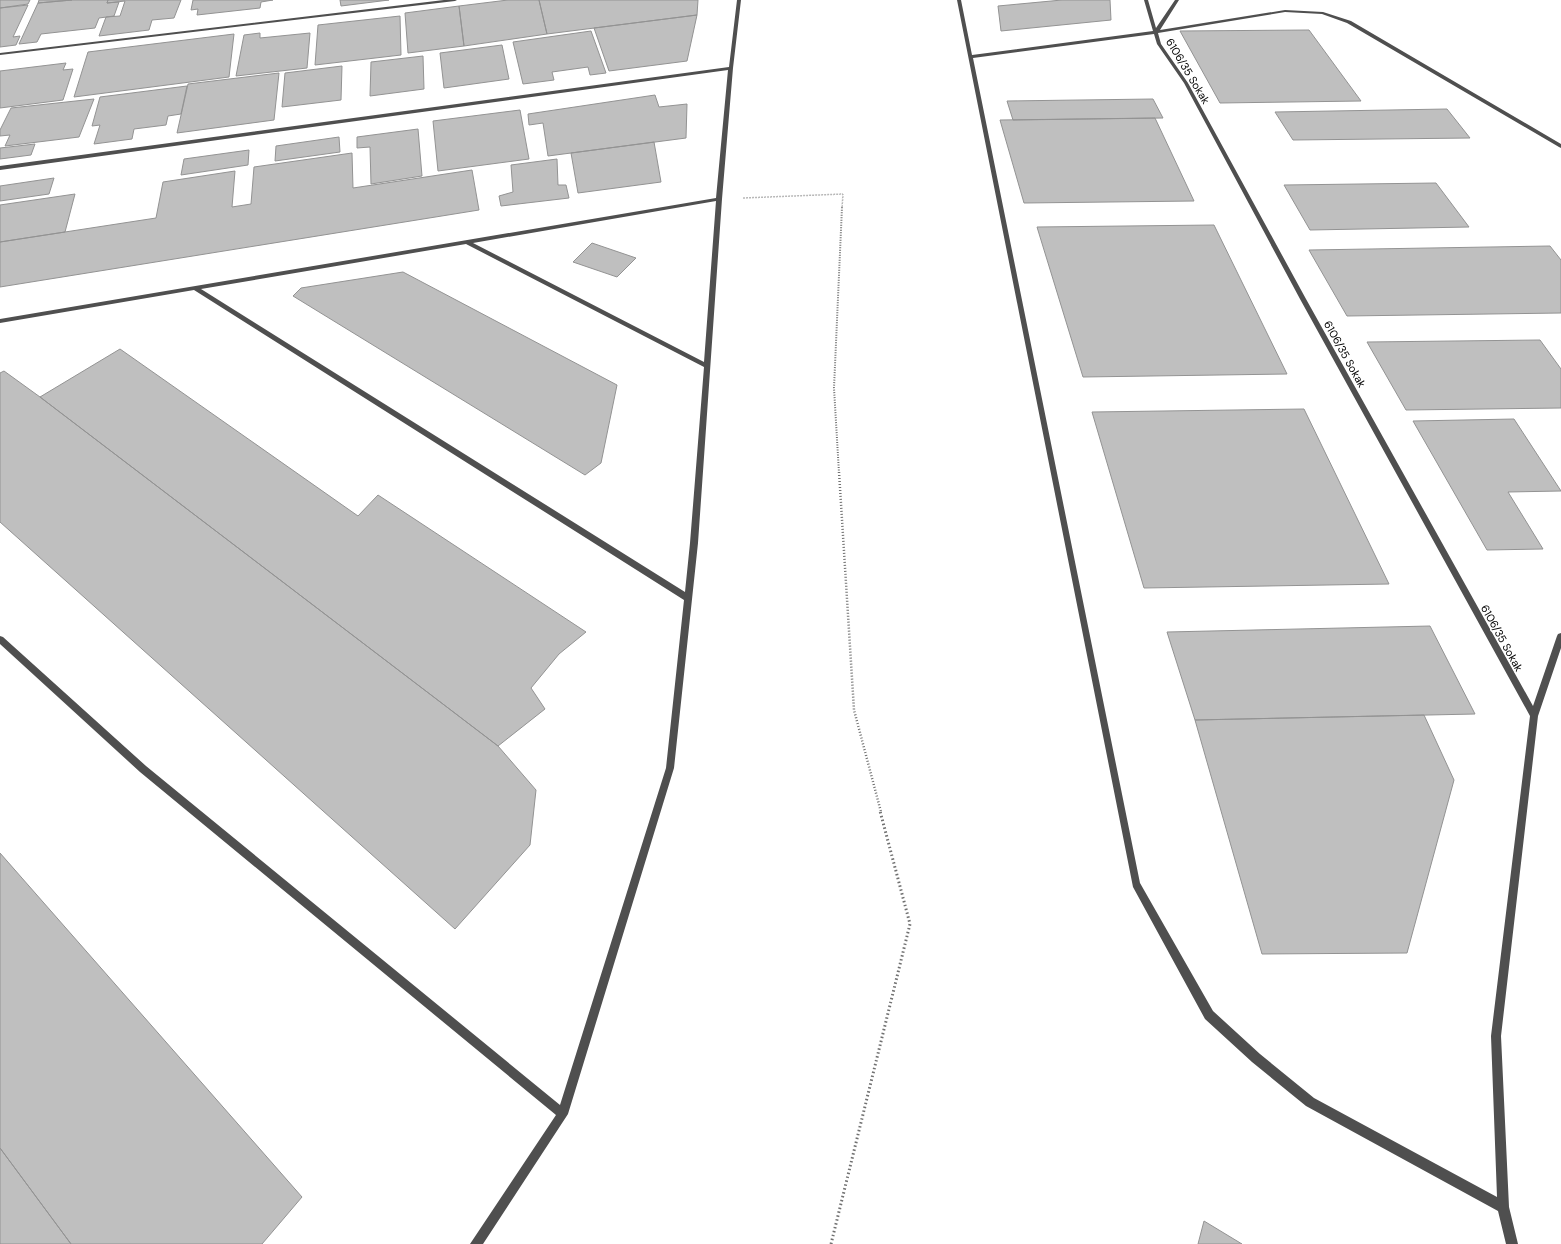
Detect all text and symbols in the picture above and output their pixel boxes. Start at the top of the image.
street label: 6106/35 Sokak [1163,36,1213,107]
street label: 6106/35 Sokak [1321,318,1369,390]
street label: 6106/35 Sokak [1478,602,1526,674]

